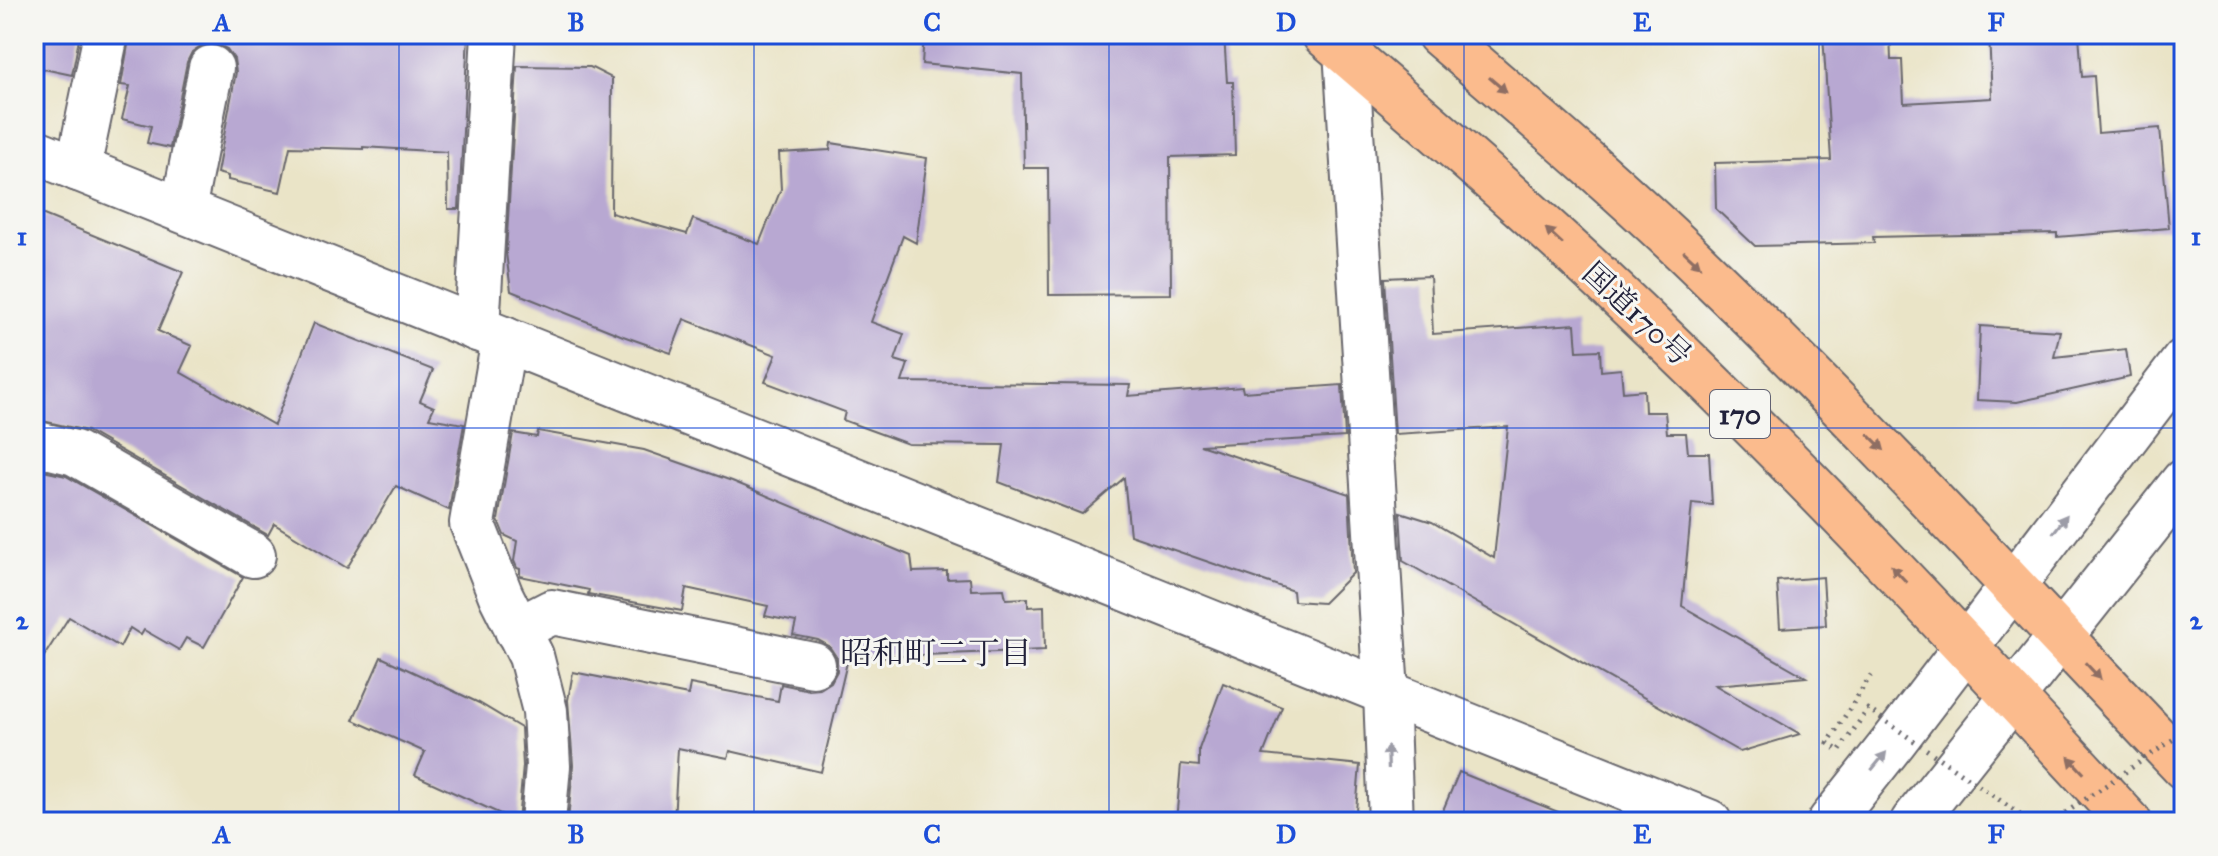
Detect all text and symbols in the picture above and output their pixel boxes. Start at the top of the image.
text: A [211,6,231,38]
text: B [567,6,585,38]
text: C [923,6,941,38]
text: D [1276,6,1296,38]
text: E [1633,6,1652,38]
text: F [1988,6,2005,38]
one-way arrow [1488,76,1508,93]
text: 1 [17,220,27,252]
text: 1 [2191,220,2201,252]
one-way arrow [1544,227,1563,245]
one-way arrow [1682,249,1701,267]
street label: 国道170号 [1575,255,1699,373]
road number: 170 [1710,390,1770,438]
one-way arrow [1866,432,1884,451]
one-way arrow [2051,513,2067,534]
one-way arrow [1891,565,1909,584]
text: 2 [16,604,30,636]
text: 2 [2190,604,2204,636]
district label: 昭和町二丁目 [840,634,1032,673]
one-way arrow [2084,661,2102,680]
one-way arrow [1382,744,1395,769]
one-way arrow [1870,751,1886,771]
one-way arrow [2068,755,2086,774]
text: A [211,818,231,850]
text: B [567,818,585,850]
text: C [923,818,941,850]
text: D [1276,818,1296,850]
text: E [1633,818,1652,850]
text: F [1988,818,2005,850]

